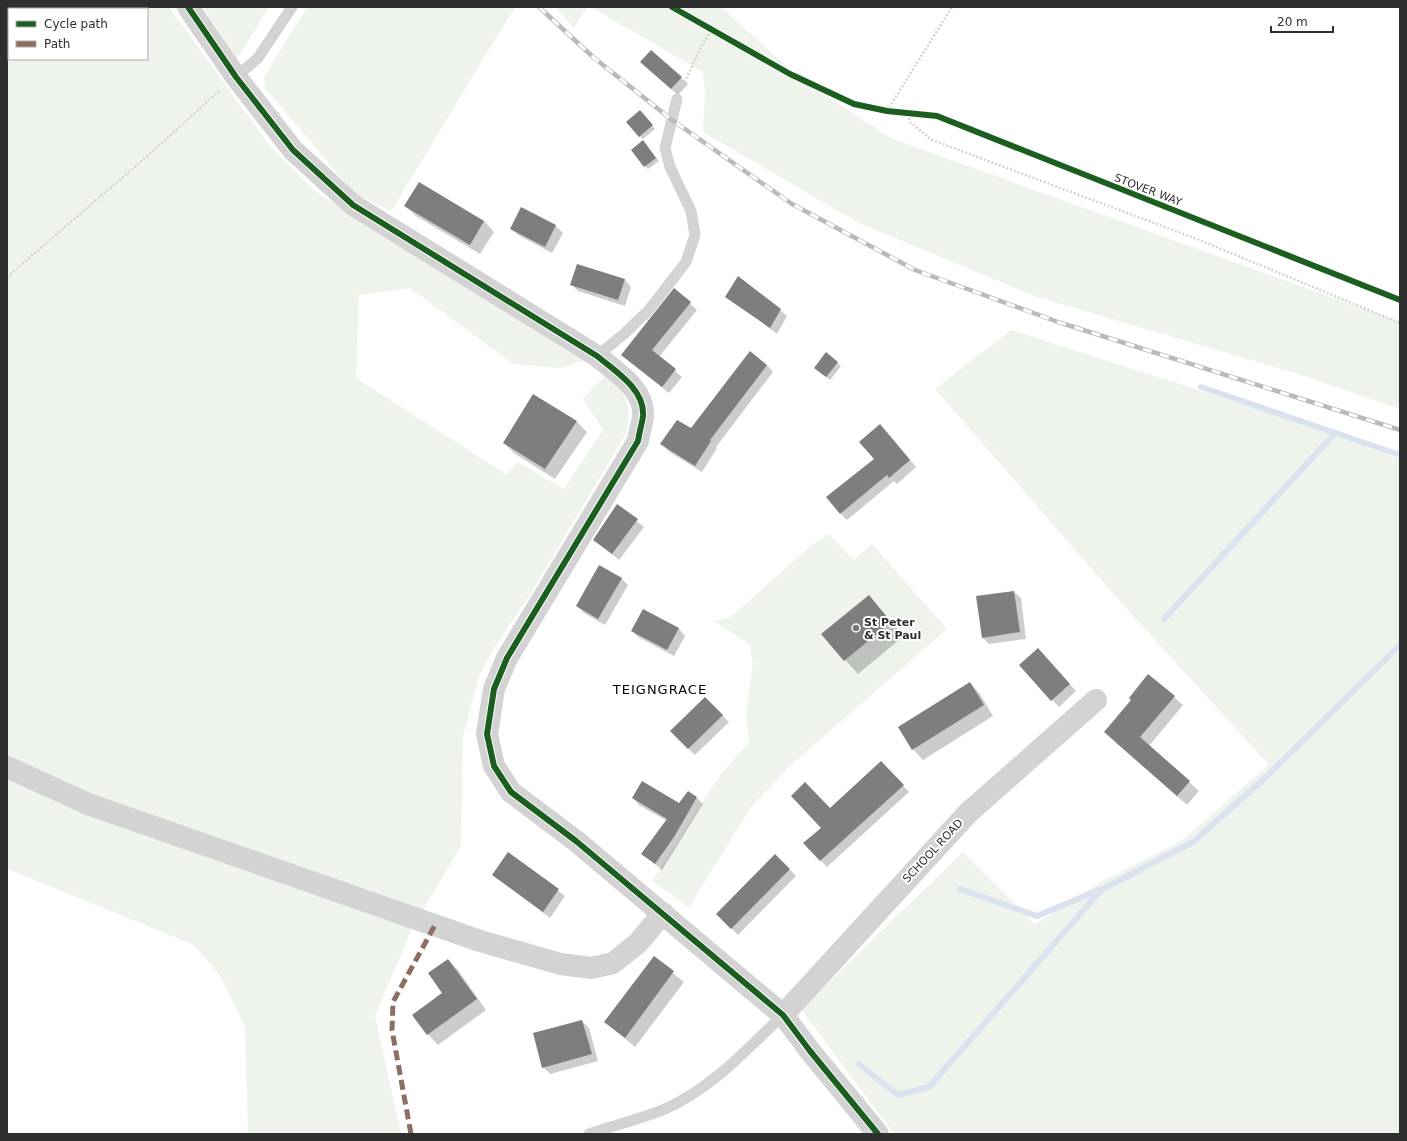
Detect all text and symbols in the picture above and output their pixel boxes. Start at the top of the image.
legend [8,8,148,60]
scale bar [1271,8,1333,34]
text: 20 m [1277,15,1308,29]
text: Cycle path [44,17,108,31]
text: Path [44,37,70,51]
street label: STOVER WAY [1112,171,1184,209]
place label: St Peter & St Paul [864,616,921,642]
marker: St Peter & St Paul [851,623,861,633]
district label: TEIGNGRACE [612,682,707,697]
street label: SCHOOL ROAD [900,817,966,885]

